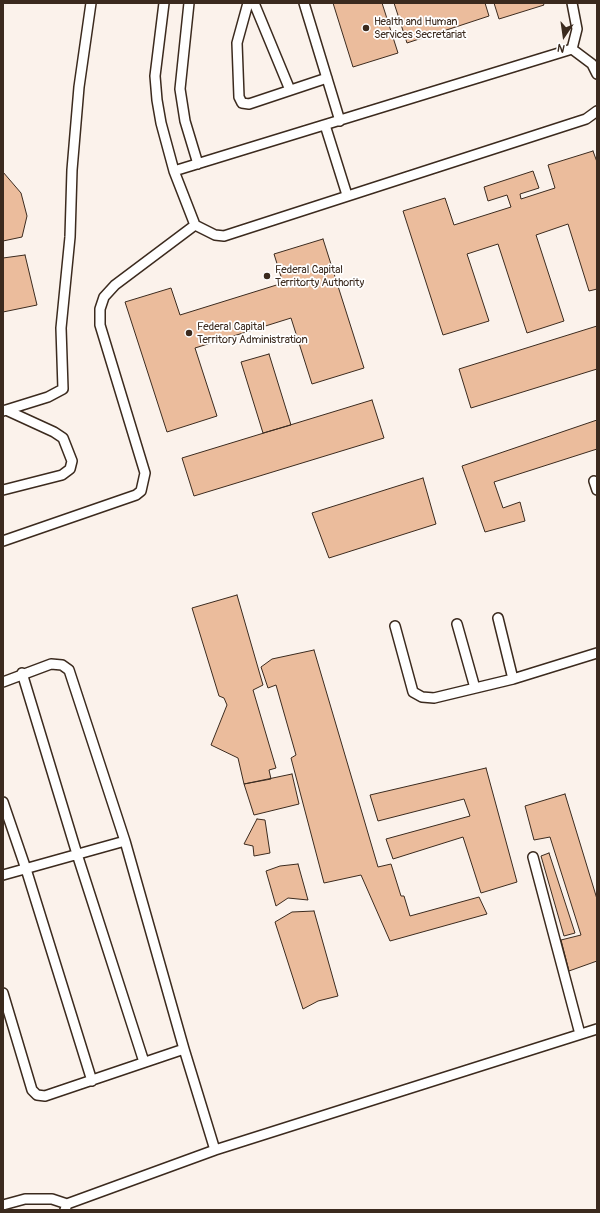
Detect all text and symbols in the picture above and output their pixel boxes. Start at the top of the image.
place label: Health and Human Services Secretariat [374,15,466,41]
north arrow [544,16,584,56]
marker: Health and Human Services Secretariat [361,23,371,33]
text: N [556,41,566,55]
place label: Federal Capital Territorty Authority [275,263,364,289]
marker: Federal Capital Territorty Authority [262,271,272,281]
place label: Federal Capital Territory Administration [197,320,308,346]
marker: Federal Capital Territory Administration [184,328,194,338]

